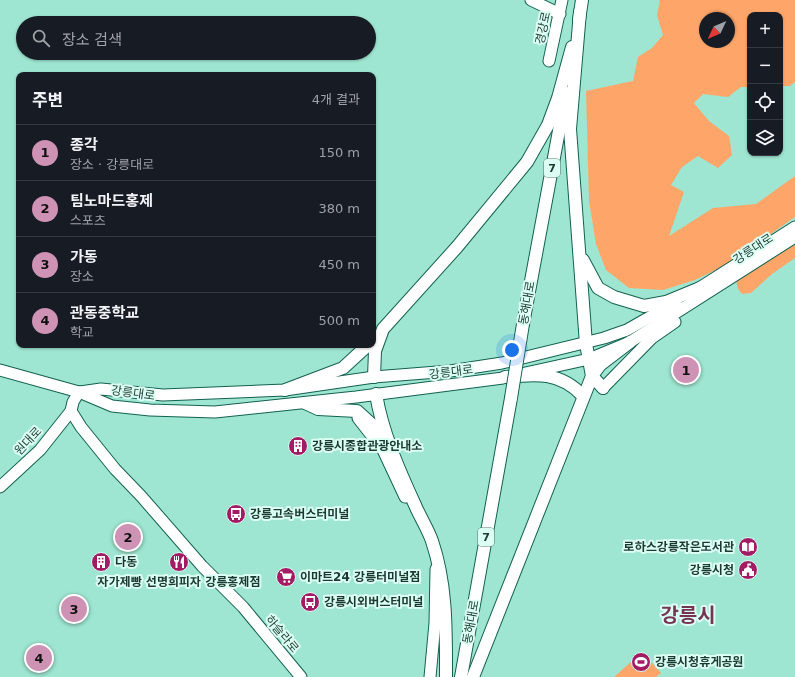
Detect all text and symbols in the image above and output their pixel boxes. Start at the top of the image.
street label: 경강로 [533,10,553,46]
north arrow [699,12,735,48]
map controls [747,12,783,156]
button: + [747,12,783,48]
search box [16,16,376,60]
icon: search [30,27,52,49]
text: 장소 검색 [62,31,122,49]
button: − [747,48,783,84]
button: locate [747,84,783,120]
text: 주변 [32,90,63,110]
text: 4개 결과 [312,92,360,107]
button: layers [747,120,783,156]
text: 종각 [70,136,98,154]
text: 1 [40,145,50,160]
text: 150 m [318,145,360,160]
text: 장소 · 강릉대로 [70,157,154,172]
road number: 7 [544,159,560,177]
text: 팀노마드홍제 [70,192,153,210]
text: 2 [40,201,50,216]
text: 380 m [318,201,360,216]
text: 스포츠 [70,213,106,228]
street label: 강릉대로 [731,231,775,267]
text: 가동 [70,248,98,266]
text: 3 [40,257,50,272]
text: 450 m [318,257,360,272]
text: 장소 [70,269,94,284]
street label: 동해대로 [516,280,538,326]
text: 관동중학교 [70,304,139,322]
text: 4 [40,313,50,328]
text: 500 m [318,313,360,328]
text: 학교 [70,325,94,340]
your location [502,340,522,360]
pin: 1 [673,355,699,385]
street label: 강릉대로 [428,362,474,382]
street label: 강릉대로 [110,383,156,403]
street label: 원대로 [12,424,44,458]
building icon: 강릉시종합관광안내소 [287,435,309,457]
place label: 강릉시종합관광안내소 [312,439,422,453]
bus stop icon: 강릉고속버스터미널 [225,503,247,525]
place label: 강릉고속버스터미널 [250,507,349,521]
pin: 2 [115,522,141,552]
road number: 7 [478,528,494,546]
library icon: 로하스강릉작은도서관 [737,536,759,558]
place label: 로하스강릉작은도서관 [624,540,734,554]
building icon: 다동 [90,551,112,573]
restaurant icon: 자가제빵 선명희피자 강릉홍제점 [168,551,190,573]
place label: 다동 [115,555,137,569]
public building icon: 강릉시청 [737,559,759,581]
place label: 강릉시청 [690,563,734,577]
supermarket icon: 이마트24 강릉터미널점 [275,566,297,588]
place label: 이마트24 강릉터미널점 [300,570,420,584]
place label: 자가제빵 선명희피자 강릉홍제점 [98,575,260,589]
bus stop icon: 강릉시외버스터미널 [299,591,321,613]
pin: 3 [61,594,87,624]
place label: 강릉시외버스터미널 [324,595,423,609]
street label: 동해대로 [460,599,482,645]
district label: 강릉시 [660,603,716,627]
street label: 하슬라로 [262,613,302,655]
pin: 4 [26,643,52,673]
sports icon: 강릉시청휴게공원 [630,651,652,673]
place label: 강릉시청휴게공원 [655,655,743,669]

